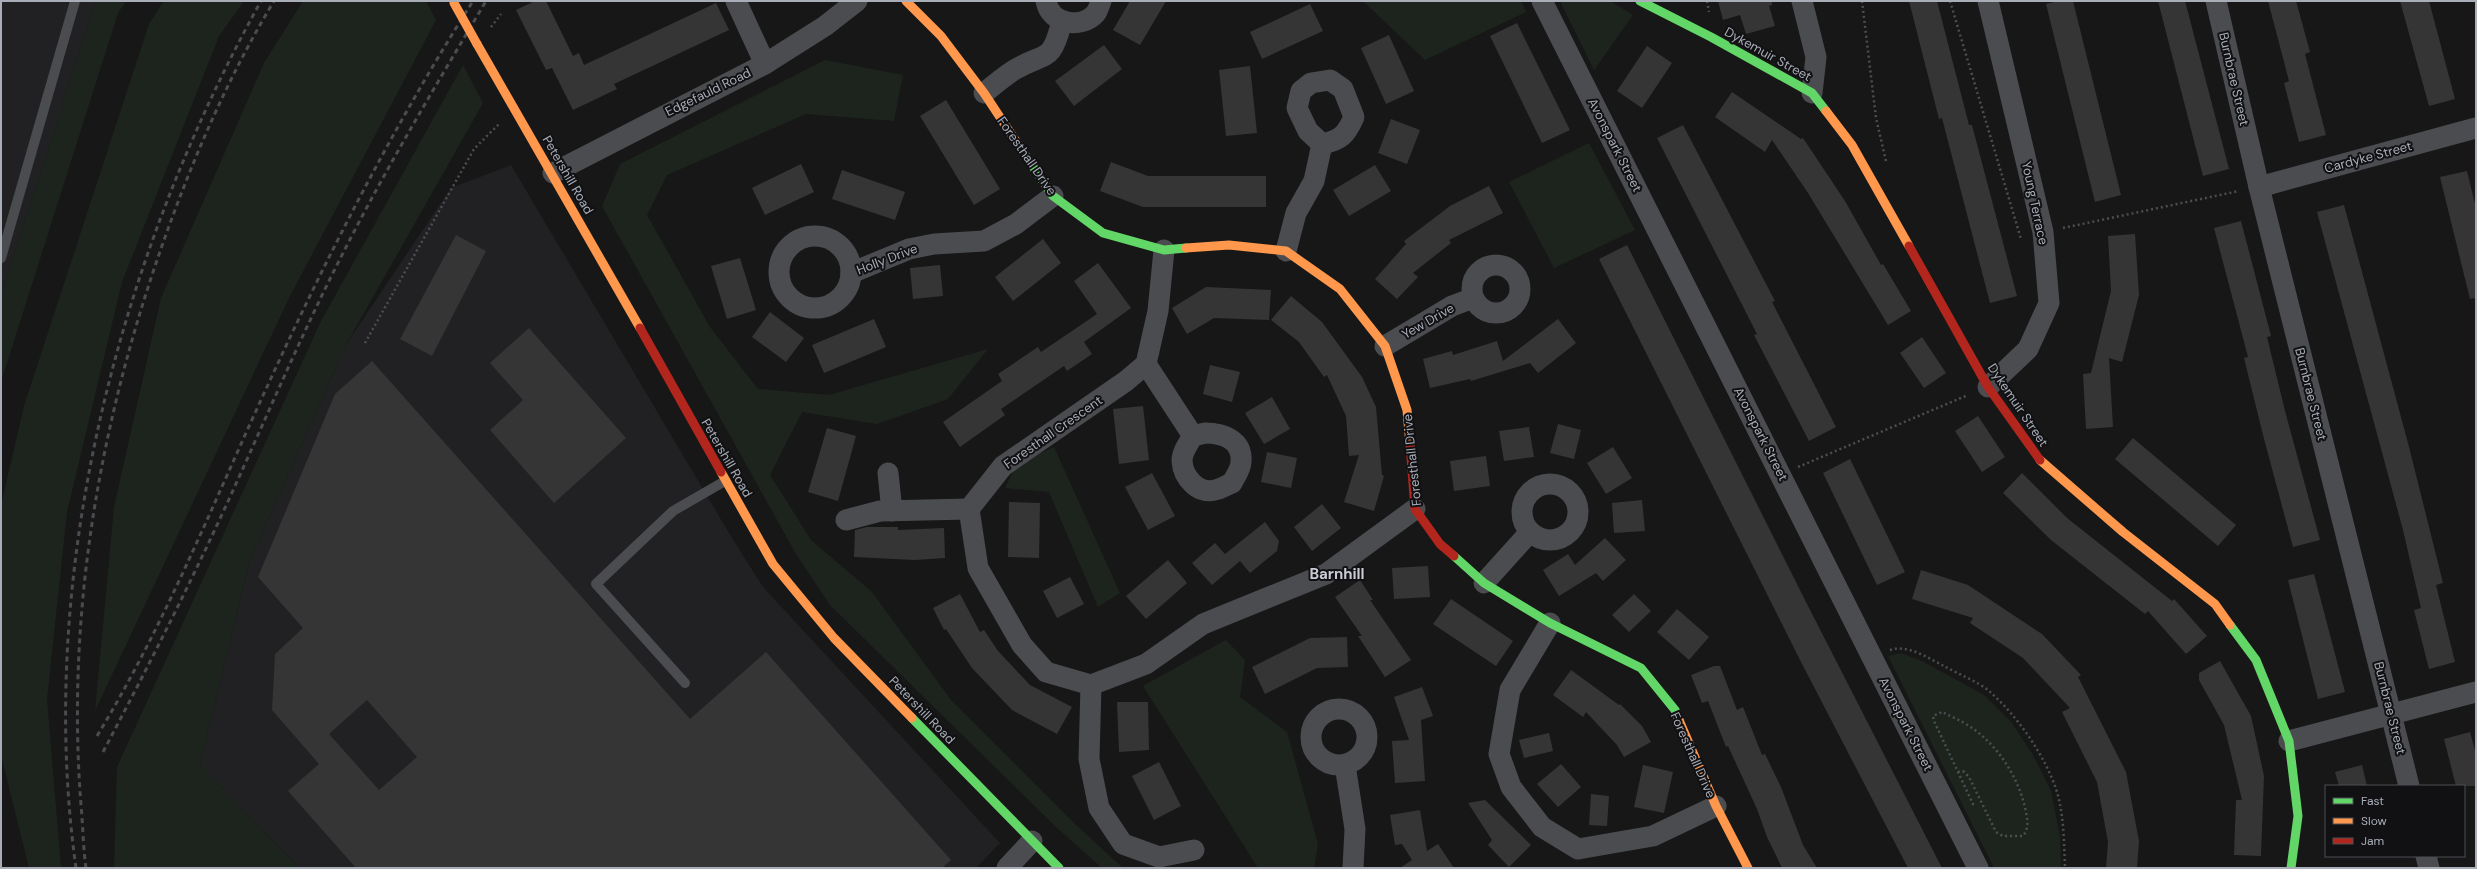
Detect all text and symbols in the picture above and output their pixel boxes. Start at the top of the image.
street label: Dykemuir Street [1722,23,1814,85]
street label: Burnbrae Street [2215,31,2253,127]
street label: Edgefauld Road [662,64,754,120]
street label: Avonspark Street [1584,95,1646,195]
street label: Foresthall Drive [994,113,1060,199]
street label: Petershill Road [539,133,597,217]
street label: Cardyke Street [2322,137,2414,177]
street label: Young Terrace [2018,160,2052,246]
street label: Holly Drive [854,240,920,278]
street label: Yew Drive [1399,299,1457,343]
street label: Burnbrae Street [2291,346,2331,442]
street label: Dykemuir Street [1984,360,2052,450]
street label: Avonspark Street [1730,384,1792,484]
street label: Foresthall Crescent [1000,392,1106,472]
street label: Foresthall Drive [1399,413,1425,507]
street label: Petershill Road [698,416,756,500]
district label: Barnhill [1309,564,1365,584]
street label: Burnbrae Street [2370,660,2410,756]
street label: Petershill Road [885,672,959,748]
street label: Avonspark Street [1875,674,1937,774]
street label: Foresthall Drive [1666,709,1720,801]
legend [2325,785,2465,857]
text: Fast [2361,793,2384,809]
text: Slow [2361,813,2387,829]
text: Jam [2361,833,2384,849]

